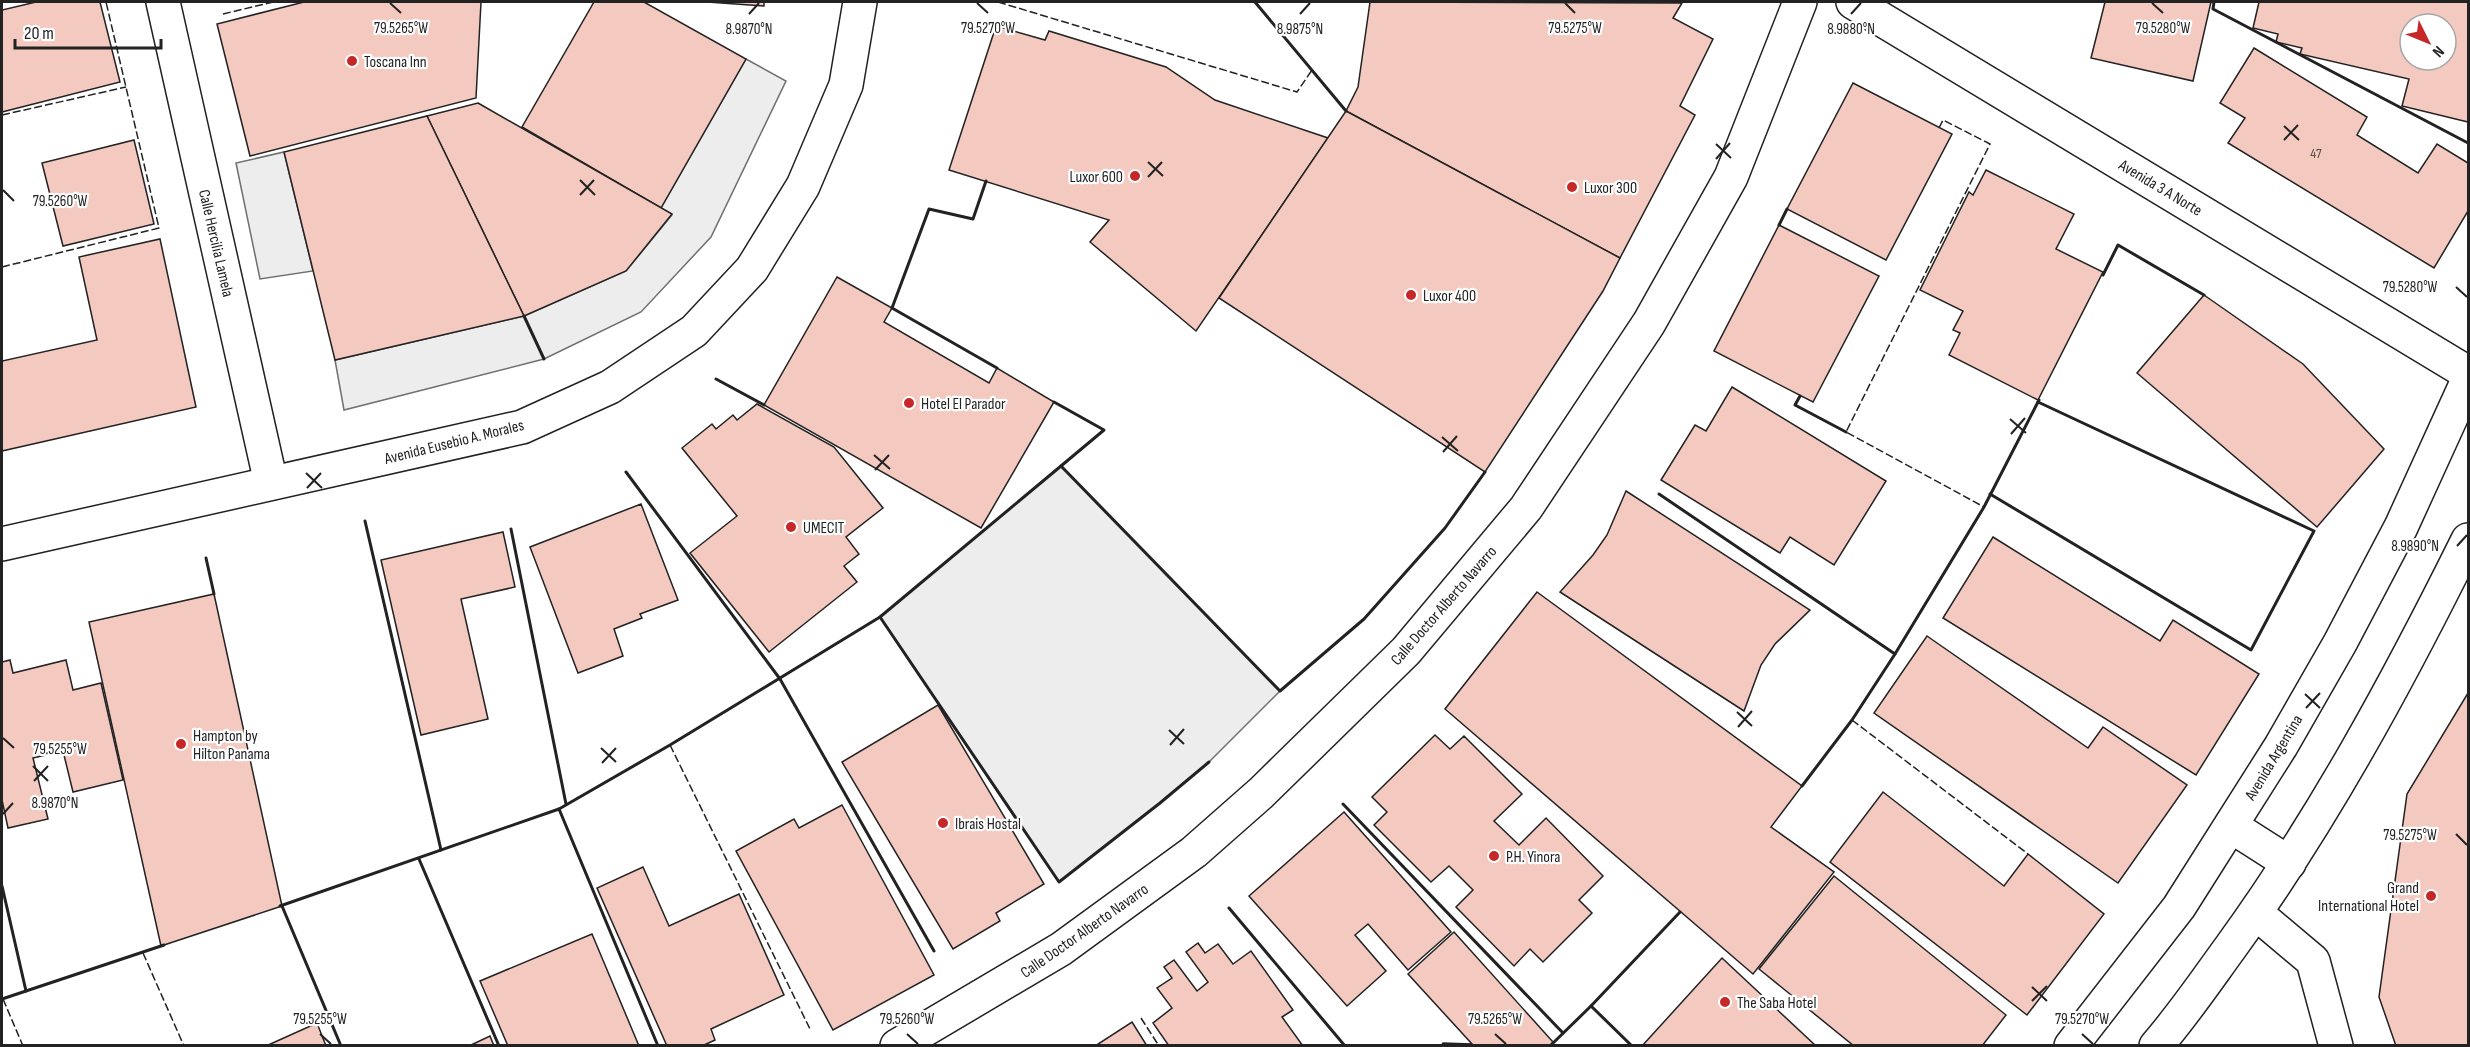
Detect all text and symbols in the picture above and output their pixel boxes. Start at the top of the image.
scale bar [15,12,160,50]
north arrow [2398,12,2458,72]
text: 79.5265°W [374,19,428,38]
text: 79.5270°W [961,19,1015,38]
text: 79.5275°W [1548,19,1602,38]
text: 79.5280°W [2136,19,2191,38]
text: 8.9870°N [726,20,772,39]
text: 8.9875°N [1277,20,1323,39]
text: 8.9880°N [1827,20,1875,39]
text: 20 m [24,23,54,44]
text: N [2428,42,2448,61]
place label: Toscana Inn [364,53,427,72]
marker: Toscana Inn [345,54,359,68]
house number: 47 [2310,145,2322,162]
street label: Avenida 3 A Norte [2114,155,2205,221]
place label: Luxor 600 [1070,168,1123,187]
marker: Luxor 600 [1128,169,1142,183]
place label: Luxor 300 [1584,179,1637,198]
marker: Luxor 300 [1565,180,1579,194]
street label: Calle Hercilia Lamela [194,188,237,299]
text: 79.5260°W [33,192,88,211]
text: 79.5280°W [2383,278,2438,297]
place label: Luxor 400 [1423,287,1476,306]
marker: Luxor 400 [1404,288,1418,302]
place label: Hotel El Parador [921,395,1006,414]
marker: Hotel El Parador [902,396,916,410]
street label: Avenida Eusebio A. Morales [382,416,526,469]
place label: UMECIT [803,519,845,538]
marker: UMECIT [784,520,798,534]
text: 8.9890°N [2391,537,2439,556]
street label: Calle Doctor Alberto Navarro [1387,543,1501,669]
street label: Avenida Argentina [2241,712,2307,805]
place label: Hampton by Hilton Panama [193,727,270,764]
marker: Hampton by Hilton Panama [174,737,188,751]
text: 79.5255°W [33,740,87,759]
text: 8.9870°N [32,794,78,813]
place label: Ibrais Hostal [955,815,1021,834]
marker: Ibrais Hostal [936,816,950,830]
text: 79.5275°W [2383,826,2437,845]
place label: P.H. Yinora [1506,848,1560,867]
marker: P.H. Yinora [1487,849,1501,863]
place label: Grand International Hotel [2318,879,2419,916]
street label: Calle Doctor Alberto Navarro [1017,880,1152,982]
marker: Grand International Hotel [2424,889,2438,903]
place label: The Saba Hotel [1737,994,1816,1013]
marker: The Saba Hotel [1718,995,1732,1009]
text: 79.5255°W [293,1010,347,1029]
text: 79.5260°W [880,1010,935,1029]
text: 79.5265°W [1468,1010,1522,1029]
text: 79.5270°W [2055,1010,2109,1029]

